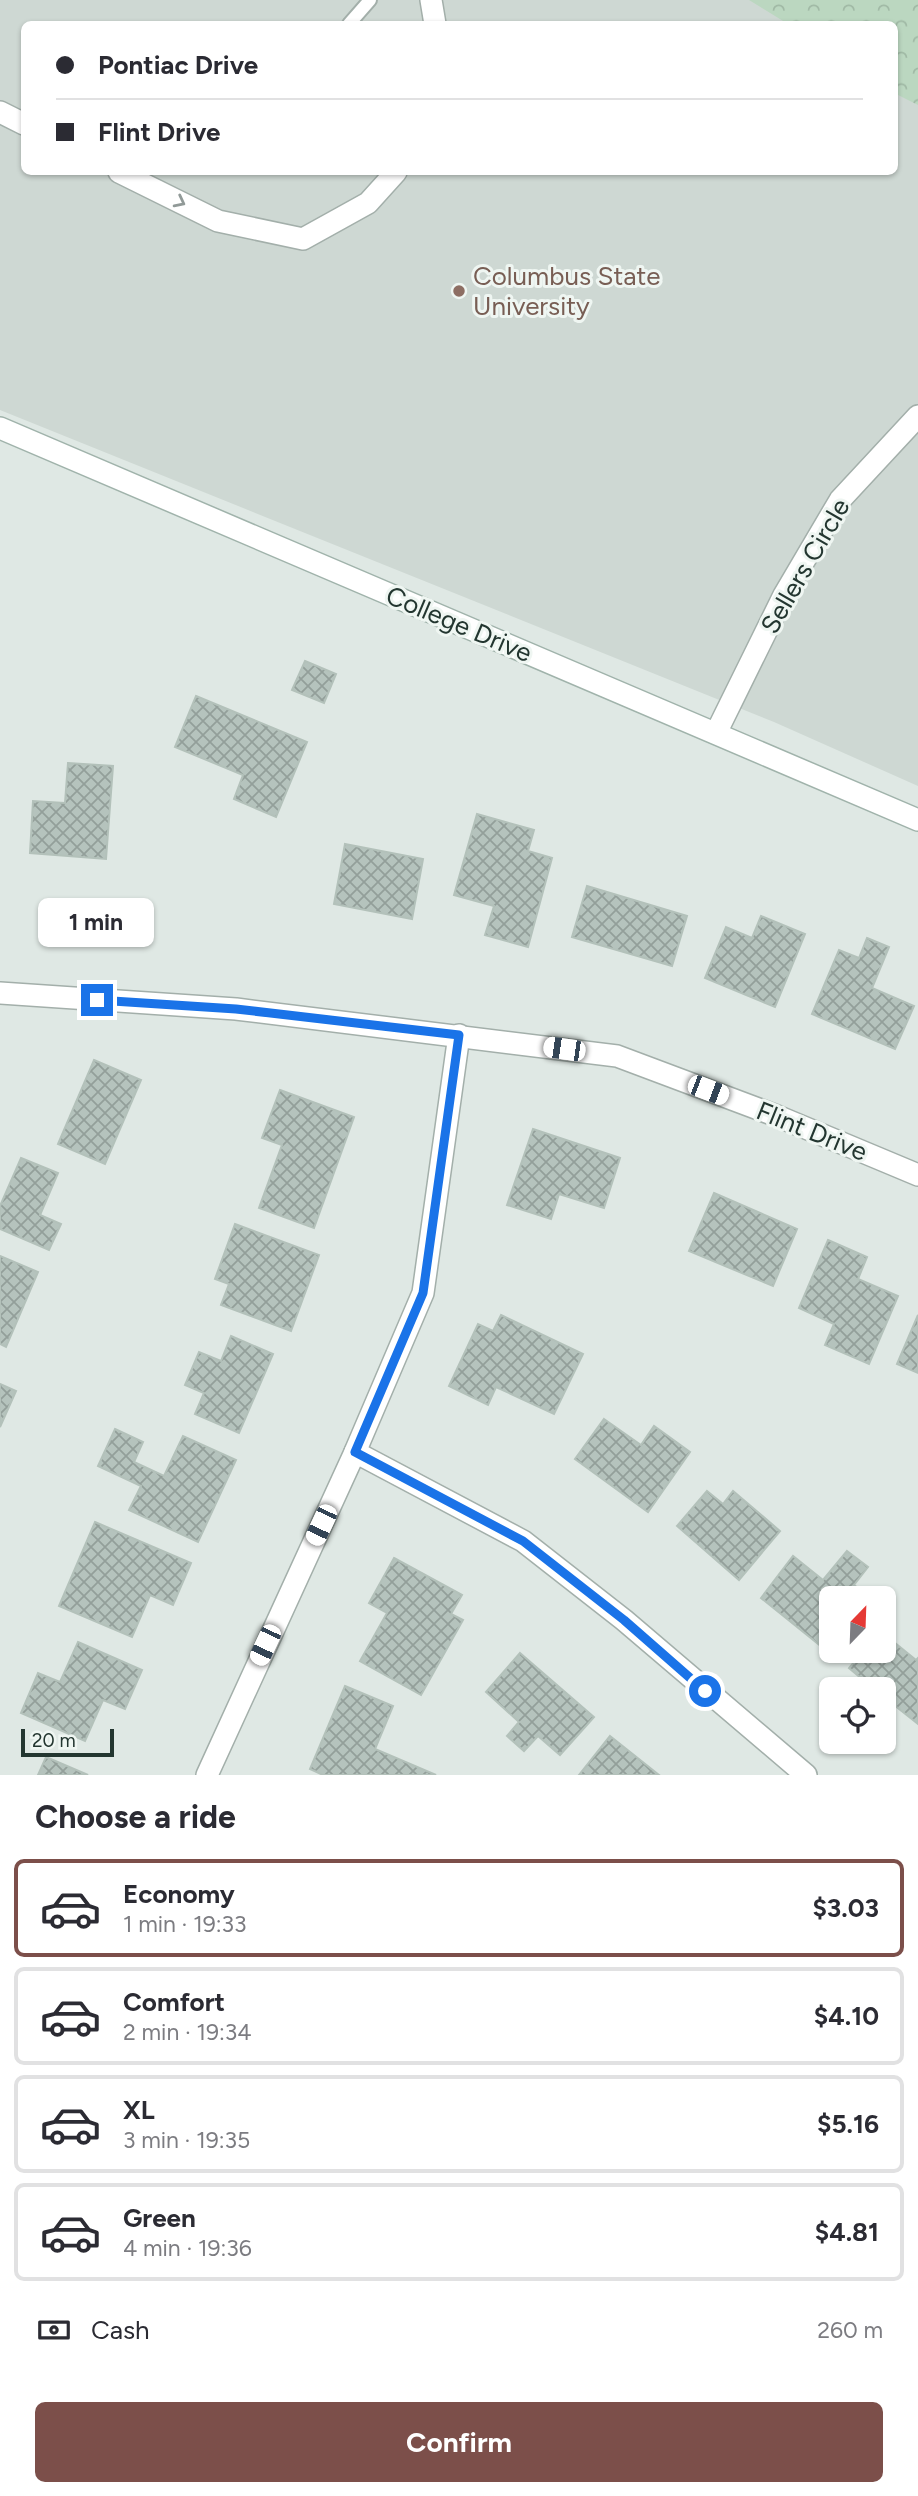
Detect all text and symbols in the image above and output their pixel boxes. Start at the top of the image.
text: Pontiac Drive [98,49,258,81]
text: Flint Drive [98,116,220,148]
one-way arrow [173,194,185,208]
place label: Columbus State University [473,260,660,322]
marker: Columbus State University [451,283,467,299]
street label: Sellers Circle [753,493,857,639]
street label: College Drive [381,579,537,669]
callout: 1 min [39,898,155,948]
text: 1 min [69,908,123,936]
route end [81,984,113,1016]
car [542,1036,587,1062]
car [685,1073,732,1107]
street label: Flint Drive [752,1094,872,1168]
car [303,1502,340,1548]
north arrow [819,1586,896,1662]
map controls [819,1586,896,1754]
car [247,1622,284,1668]
route start [689,1675,721,1707]
button: locate [819,1677,896,1754]
scale bar [21,1726,114,1758]
text: 20 m [32,1729,76,1752]
text: Choose a ride [35,1798,236,1836]
icon: car [39,1877,102,1940]
text: Economy [123,1878,235,1910]
text: $3.03 [812,1892,879,1924]
text: 1 min · 19:33 [123,1910,247,1938]
icon: car [39,1985,102,2048]
text: Comfort [123,1986,225,2018]
text: $4.10 [814,2000,879,2032]
text: 2 min · 19:34 [123,2018,252,2046]
icon: car [39,2093,102,2156]
text: XL [123,2094,155,2126]
text: $5.16 [817,2108,879,2140]
text: 3 min · 19:35 [123,2126,250,2154]
icon: car [39,2201,102,2264]
text: Green [123,2202,196,2234]
text: $4.81 [815,2216,879,2248]
text: 4 min · 19:36 [123,2234,252,2262]
icon: cash [35,2311,73,2349]
text: Cash [91,2314,150,2346]
text: 260 m [817,2316,883,2344]
button: Confirm [35,2402,883,2482]

